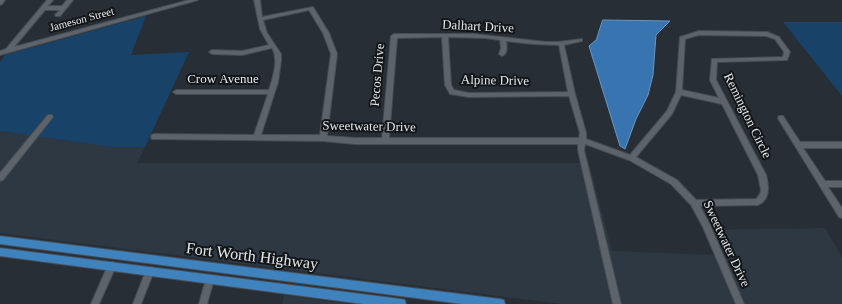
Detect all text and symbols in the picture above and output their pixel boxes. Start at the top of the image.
street label: Jameson Street [48,5,116,35]
street label: Dalhart Drive [442,17,514,37]
street label: Pecos Drive [367,43,389,107]
street label: Remington Circle [720,71,774,161]
street label: Crow Avenue [187,72,259,88]
street label: Alpine Drive [461,73,529,89]
street label: Sweetwater Drive [322,118,416,136]
street label: Sweetwater Drive [699,198,753,290]
street label: Fort Worth Highway [185,239,319,275]

